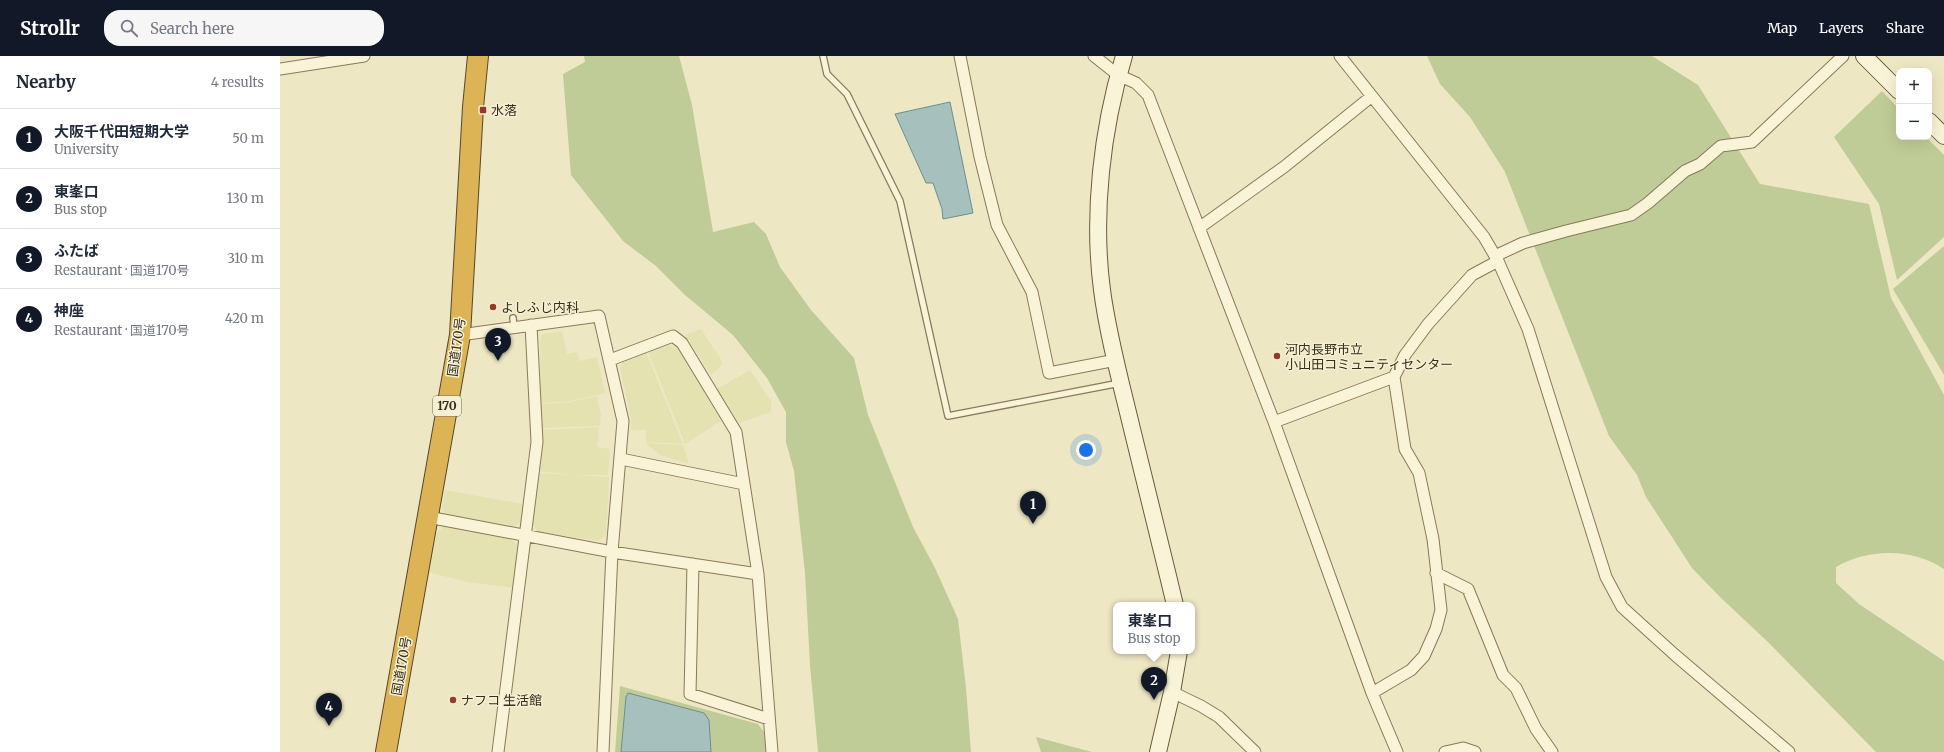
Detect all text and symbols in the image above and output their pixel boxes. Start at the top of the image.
search box [104,10,384,46]
text: Strollr [20,16,80,40]
icon: search [118,17,140,39]
text: Search here [150,19,234,38]
text: Map [1767,19,1797,37]
text: Layers [1819,19,1864,37]
text: Share [1886,19,1924,37]
map controls [1896,68,1932,140]
button: + [1896,68,1932,104]
text: Nearby [16,71,76,93]
text: 4 results [211,74,264,91]
place label: 水落 [491,102,517,119]
button: − [1896,104,1932,140]
marker: 水落 [478,105,488,115]
text: 大阪千代田短期大学 [54,122,189,141]
text: 1 [26,130,32,147]
text: 50 m [232,130,264,147]
text: University [54,141,119,158]
text: 東峯口 [54,182,99,201]
text: 2 [25,190,33,207]
text: 130 m [227,190,264,207]
text: Bus stop [54,201,107,218]
text: ふたば [54,241,99,260]
text: 3 [25,250,33,267]
text: 310 m [227,250,264,267]
text: Restaurant · 国道170号 [54,262,190,279]
place label: よしふじ内科 [501,299,579,316]
text: 神座 [54,301,84,320]
marker: よしふじ内科 [488,302,498,312]
text: 4 [25,310,33,327]
text: 420 m [225,310,264,327]
street label: 国道170号 [444,316,469,378]
text: Restaurant · 国道170号 [54,322,190,339]
pin: 3 [485,328,511,361]
place label: 河内長野市立 小山田コミュニティセンター [1285,341,1453,373]
marker: 河内長野市立 小山田コミュニティセンター [1272,351,1282,361]
road number: 170 [433,396,461,416]
your location [1076,440,1096,460]
pin: 1 [1020,491,1046,524]
popup [1113,602,1195,654]
text: 東峯口 [1127,611,1172,630]
text: Bus stop [1127,630,1181,647]
street label: 国道170号 [388,635,415,697]
pin: 2 [1141,667,1167,700]
place label: ナフコ 生活館 [461,692,542,709]
pin: 4 [316,693,342,726]
marker: ナフコ 生活館 [448,695,458,705]

